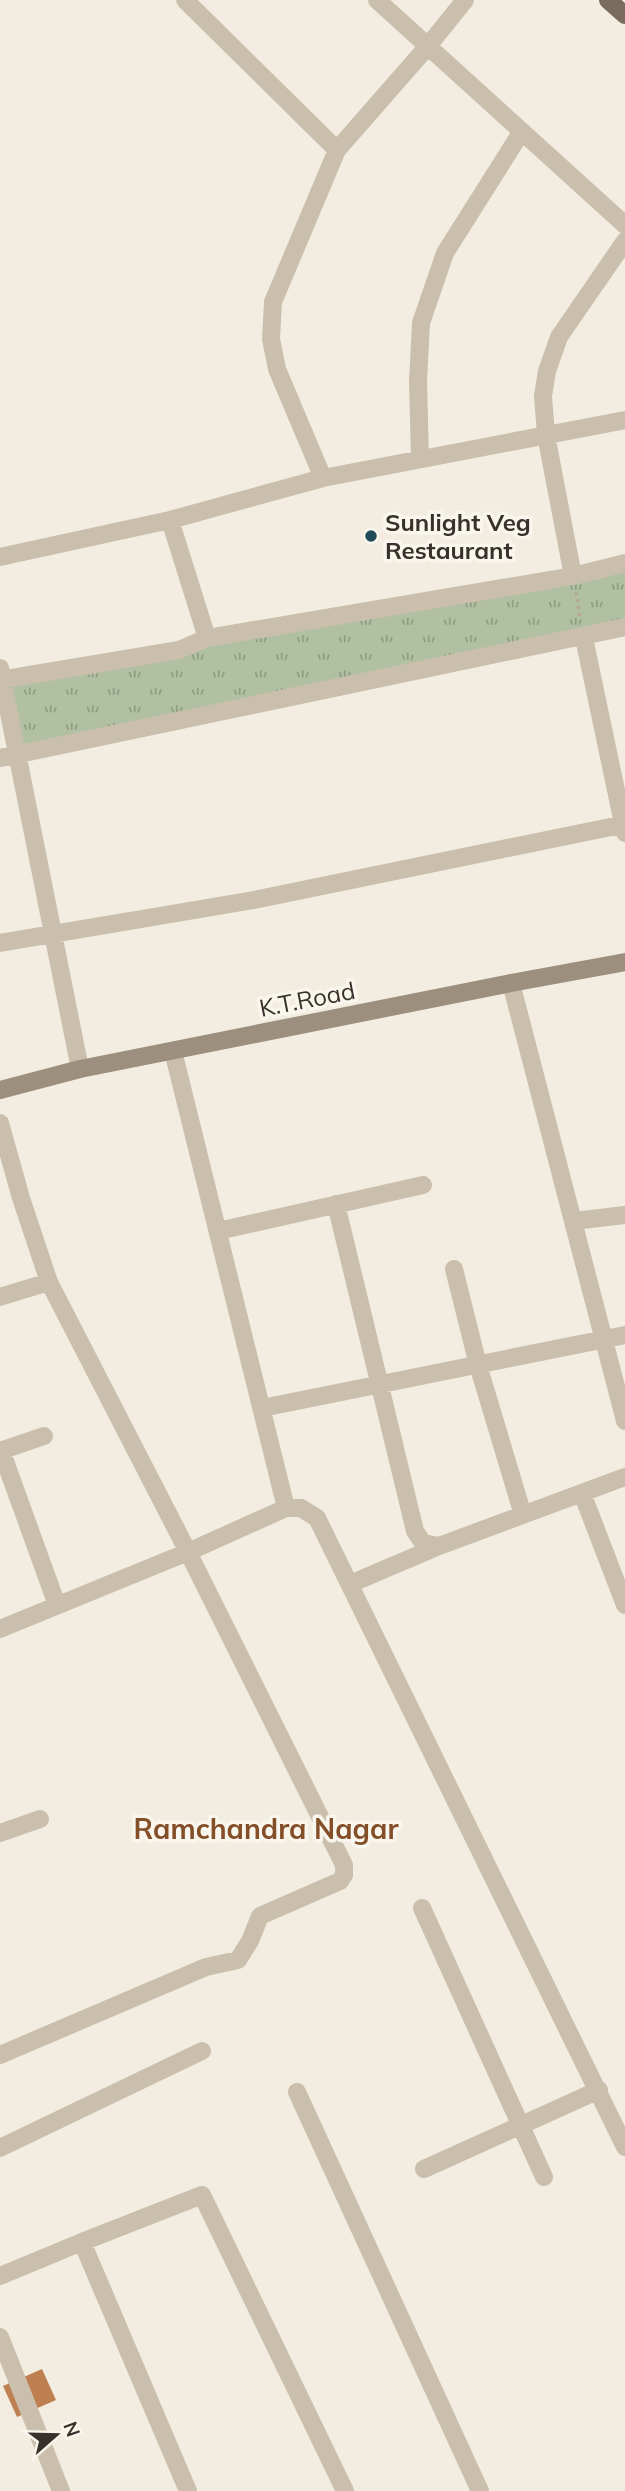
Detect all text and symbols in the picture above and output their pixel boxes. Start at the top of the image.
place label: Sunlight Veg Restaurant [385,507,531,565]
marker: Sunlight Veg Restaurant [363,528,379,544]
street label: K.T.Road [257,975,357,1023]
district label: Ramchandra Nagar [134,1811,398,1846]
north arrow [21,2400,91,2470]
text: N [58,2418,86,2440]

